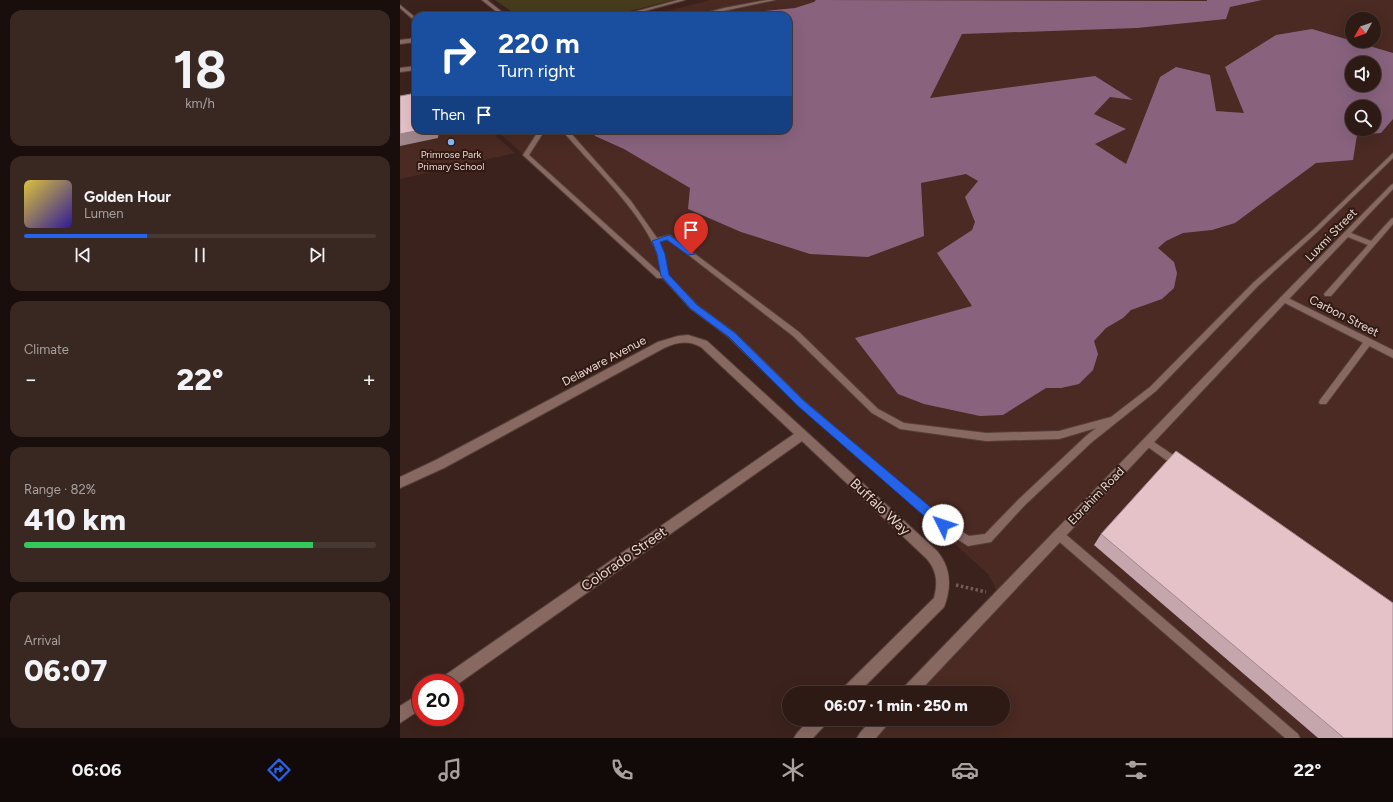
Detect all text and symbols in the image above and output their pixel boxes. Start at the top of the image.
north arrow [1345,12,1381,48]
map controls [1345,12,1381,136]
text: 220 m [498,26,580,60]
icon: right [432,28,484,80]
text: 18 [173,39,227,101]
button: sound [1345,56,1381,92]
text: Turn right [498,60,575,82]
text: km/h [185,96,215,111]
button: search [1345,100,1381,136]
icon: arrive [473,104,495,126]
text: Then [432,106,465,124]
marker: Primrose Park Primary School [446,137,456,147]
place label: Primrose Park Primary School [417,148,485,173]
text: Golden Hour [84,188,171,206]
street label: Luxmi Street [1302,205,1360,264]
text: Lumen [84,206,123,221]
pin [674,213,708,254]
icon: arrive [680,219,702,241]
icon: previous [72,244,94,266]
icon: pause [189,244,211,266]
icon: next [306,244,328,266]
street label: Carbon Street [1307,292,1381,340]
street label: Delaware Avenue [560,333,649,389]
text: Climate [24,342,69,357]
text: 22° [177,361,223,398]
text: − [24,366,38,393]
text: + [362,366,376,393]
street label: Ebrahim Road [1065,464,1127,528]
street label: Buffalo Way [847,475,914,539]
text: Range · 82% [24,482,96,497]
text: 410 km [24,501,126,538]
position arrow [922,504,964,546]
street label: Colorado Street [578,523,670,595]
text: Arrival [24,633,61,648]
text: 06:07 [24,652,107,689]
speed limit sign: 20 [412,674,464,726]
text: 06:07 · 1 min · 250 m [824,697,968,715]
icon: directions [265,756,293,784]
icon: music [436,756,464,784]
icon: phone [608,756,636,784]
icon: climate [779,756,807,784]
icon: car [951,756,979,784]
icon: filters [1122,756,1150,784]
text: 06:06 [72,759,121,781]
text: 22° [1294,759,1321,781]

